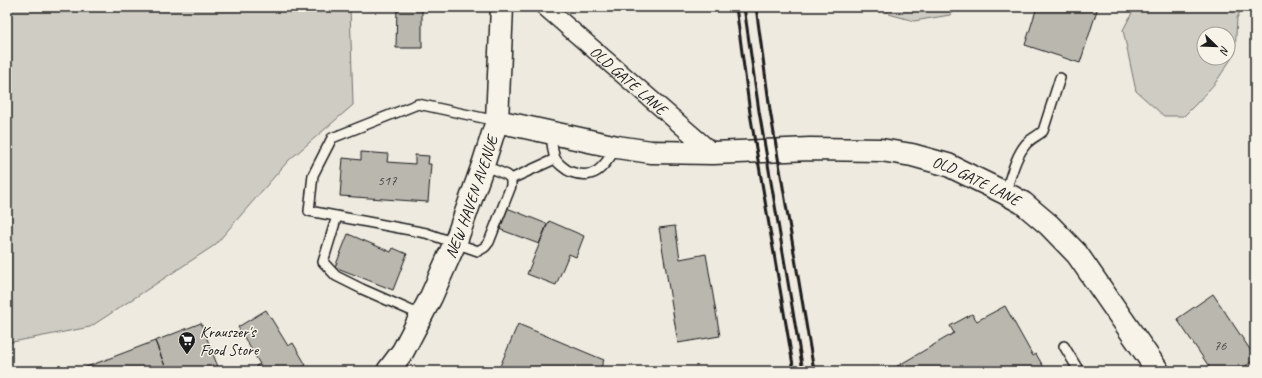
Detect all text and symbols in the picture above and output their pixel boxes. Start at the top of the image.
north arrow [1196,26,1236,66]
street label: OLD GATE LANE [586,42,672,121]
text: N [1217,44,1233,58]
street label: NEW HAVEN AVENUE [440,131,503,261]
street label: OLD GATE LANE [930,152,1026,212]
house number: 517 [378,172,397,189]
place label: Krauszer's Food Store [200,322,260,360]
supermarket icon: Krauszer's Food Store [177,330,197,355]
house number: 76 [1214,337,1227,354]

